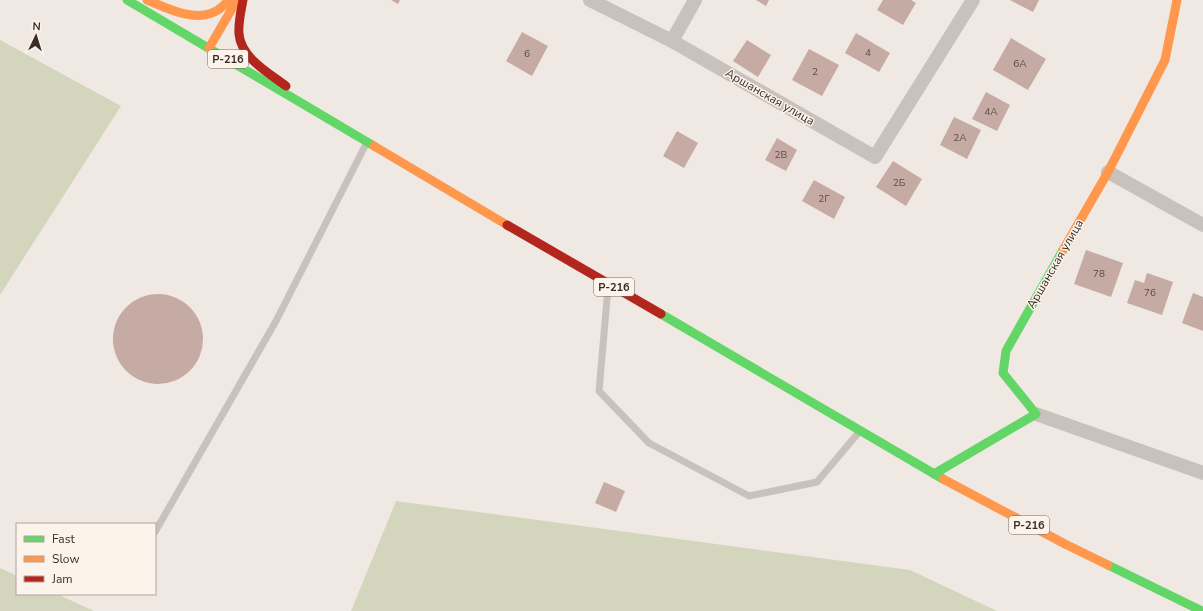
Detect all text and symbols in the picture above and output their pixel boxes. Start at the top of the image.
north arrow [16,16,56,56]
text: N [32,19,41,34]
house number: 4 [865,46,871,60]
house number: 6 [524,47,530,61]
road number: Р-216 [208,50,248,68]
house number: 6А [1013,57,1027,71]
street label: Аршанская улица [723,65,817,129]
house number: 2 [812,65,818,79]
house number: 4А [984,105,998,119]
house number: 2А [953,131,967,145]
house number: 2В [775,148,788,162]
house number: 2Б [893,176,906,190]
house number: 2Г [818,192,830,206]
street label: Аршанская улица [1023,217,1087,311]
house number: 78 [1093,267,1105,281]
road number: Р-216 [594,278,634,296]
house number: 76 [1144,286,1156,300]
road number: Р-216 [1009,516,1049,534]
legend [16,523,156,595]
text: Fast [52,531,75,547]
text: Slow [52,551,80,567]
text: Jam [51,571,73,587]

